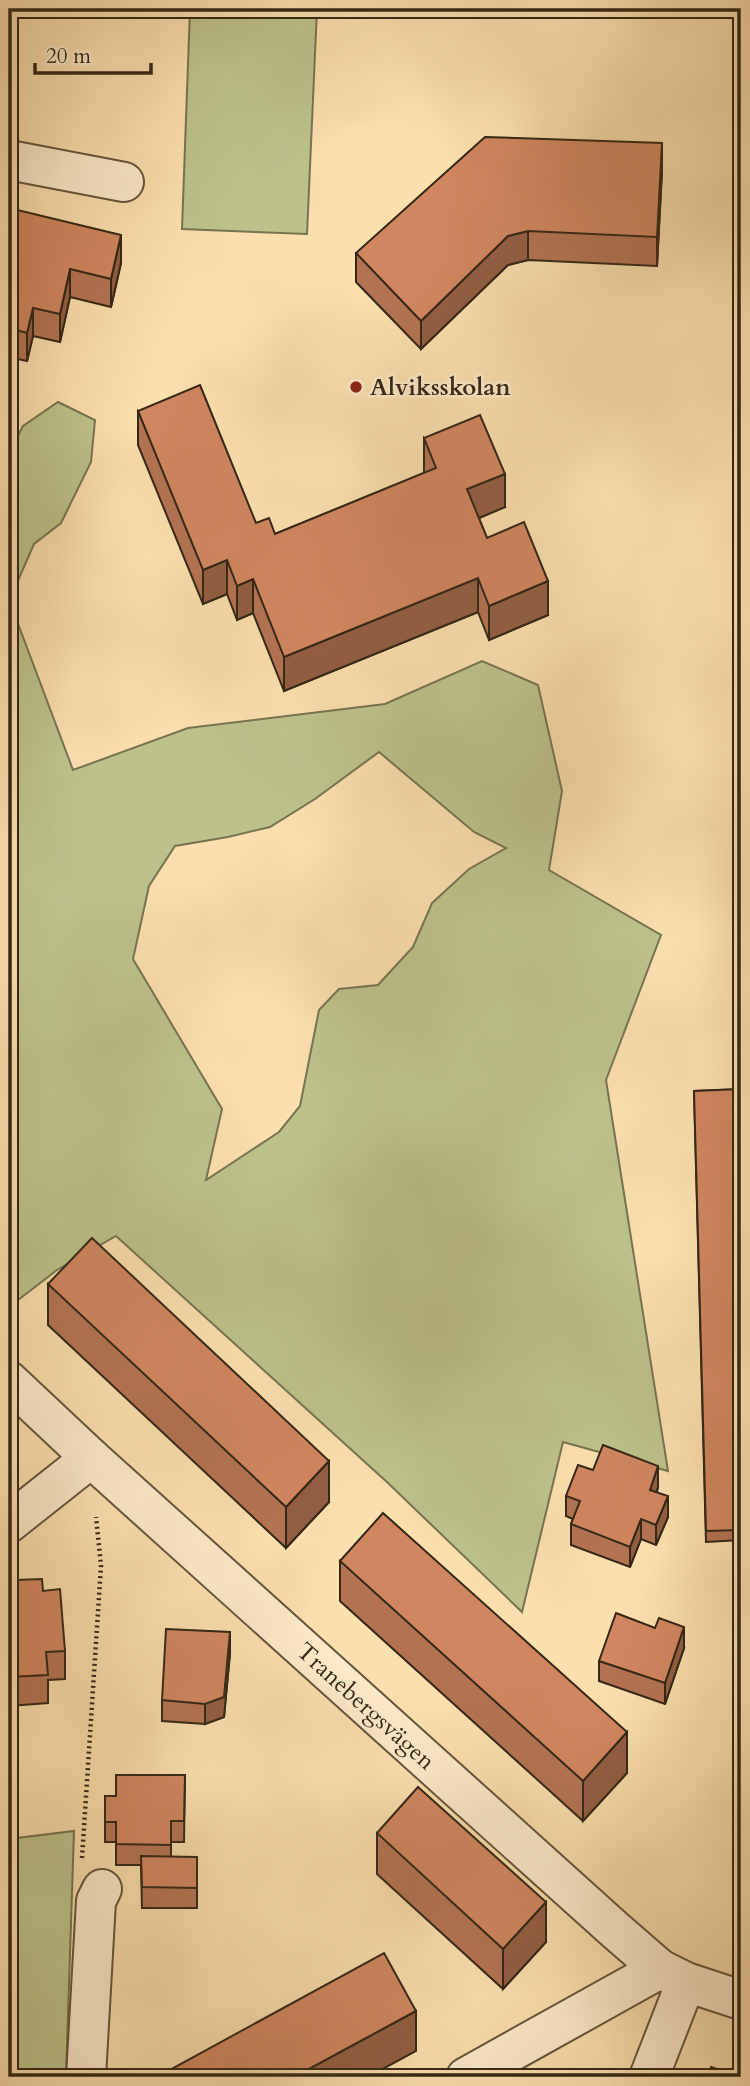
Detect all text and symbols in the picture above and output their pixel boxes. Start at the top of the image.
scale bar [35,32,150,76]
text: 20 m [46,42,91,71]
place label: Alviksskolan [370,371,511,404]
marker: Alviksskolan [348,379,364,395]
street label: Tranebergsvägen [289,1635,442,1778]

